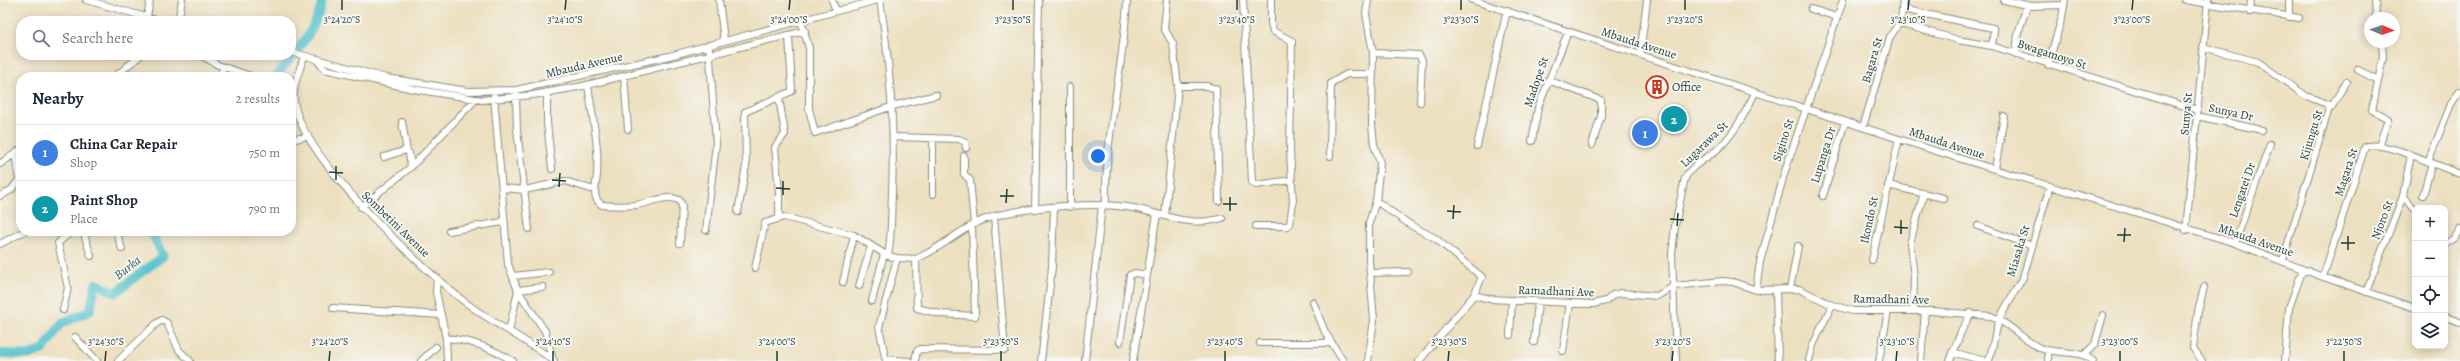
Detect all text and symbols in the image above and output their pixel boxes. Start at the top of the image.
north arrow [2364,12,2400,48]
text: 3°24'20"S [324,13,360,26]
text: 3°24'10"S [547,13,583,26]
text: 3°24'00"S [770,13,808,26]
text: 3°23'50"S [995,13,1031,26]
text: 3°23'40"S [1219,13,1255,26]
text: 3°23'30"S [1443,13,1479,26]
text: 3°23'20"S [1667,13,1703,26]
text: 3°23'10"S [1891,13,1925,26]
text: 3°23'00"S [2114,13,2150,26]
search box [16,16,296,60]
street label: Mbauda Avenue [1599,23,1679,63]
icon: search [30,27,52,49]
text: Search here [62,28,133,48]
street label: Bagara St [1858,35,1886,85]
street label: Bwagamoyo St [2015,35,2089,73]
street label: Mbauda Avenue [544,48,624,82]
street label: Madope St [1520,55,1552,109]
building icon: Office [1644,74,1670,100]
place label: Office [1672,79,1701,95]
text: Nearby [32,87,83,110]
text: 2 results [236,90,280,107]
street label: Sunya St [2176,92,2196,136]
street label: Sunya Dr [2207,99,2255,125]
pin: 2 [1661,104,1687,134]
street label: Kijungu St [2296,108,2326,162]
street label: Sigino St [1769,116,1797,164]
street label: Lugarawa St [1677,117,1731,171]
pin: 1 [1632,118,1658,148]
street label: Mbauda Avenue [1907,123,1987,163]
street label: Lupanga Dr [1807,125,1839,185]
text: China Car Repair [70,134,177,154]
text: 1 [43,144,47,161]
text: 750 m [249,144,280,161]
your location [1088,146,1108,166]
street label: Magara St [2331,146,2361,198]
text: Shop [70,154,97,171]
street label: Lengatei Dr [2225,160,2259,220]
street label: Sombetini Avenue [358,187,434,261]
text: Paint Shop [70,190,138,210]
street label: Ikondo St [1856,195,1882,245]
street label: Njoro St [2367,198,2397,242]
text: 2 [42,200,48,217]
text: 790 m [248,200,280,217]
map controls [2412,205,2448,349]
button: + [2412,205,2448,241]
text: Place [70,210,98,227]
street label: Mbauda Avenue [2216,220,2296,260]
street label: Miasaka St [2003,223,2033,279]
button: − [2412,241,2448,277]
water label: Burka [110,252,144,283]
button: locate [2412,277,2448,313]
street label: Ramadhani Ave [1518,282,1594,300]
street label: Ramadhani Ave [1853,290,1929,308]
button: layers [2412,313,2448,349]
text: 3°24'30"S [88,335,124,348]
text: 3°24'20"S [312,335,348,348]
text: 3°24'10"S [535,335,571,348]
text: 3°24'00"S [758,335,796,348]
text: 3°23'50"S [983,335,1019,348]
text: 3°23'40"S [1207,335,1243,348]
text: 3°23'30"S [1431,335,1467,348]
text: 3°23'20"S [1655,335,1691,348]
text: 3°23'10"S [1880,335,1914,348]
text: 3°23'00"S [2102,335,2138,348]
text: 3°22'50"S [2326,335,2362,348]

